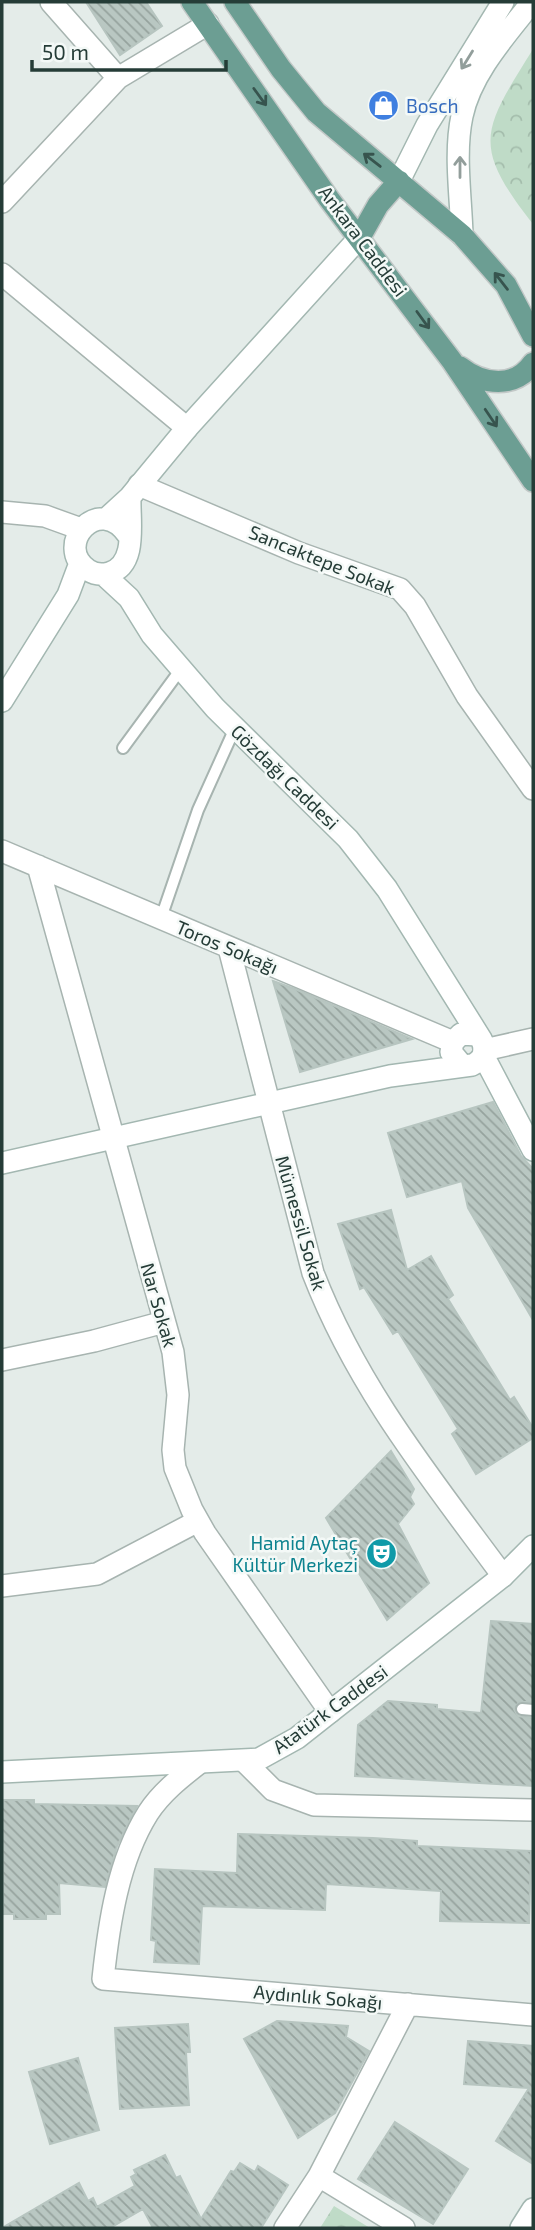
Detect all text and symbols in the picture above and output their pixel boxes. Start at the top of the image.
scale bar [32,28,226,72]
text: 50 m [42,39,89,64]
one-way arrow [459,49,473,69]
one-way arrow [253,87,267,106]
shop icon: Bosch [366,89,400,123]
place label: Bosch [406,94,459,117]
one-way arrow [363,152,382,167]
one-way arrow [453,156,467,179]
street label: Ankara Caddesi [314,181,413,301]
one-way arrow [494,272,509,290]
one-way arrow [416,310,430,329]
one-way arrow [484,408,498,427]
street label: Sancaktepe Sokak [246,520,399,599]
street label: Gözdağı Caddesi [227,719,344,834]
street label: Toros Sokağı [173,915,282,978]
street label: Mümessil Sokak [271,1153,332,1293]
street label: Nar Sokak [137,1260,183,1350]
place label: Hamid Aytaç Kültür Merkezi [233,1531,358,1576]
theatre icon: Hamid Aytaç Kültür Merkezi [364,1537,398,1571]
street label: Atatürk Caddesi [268,1659,392,1758]
street label: Aydınlık Sokağı [253,1979,383,2014]

